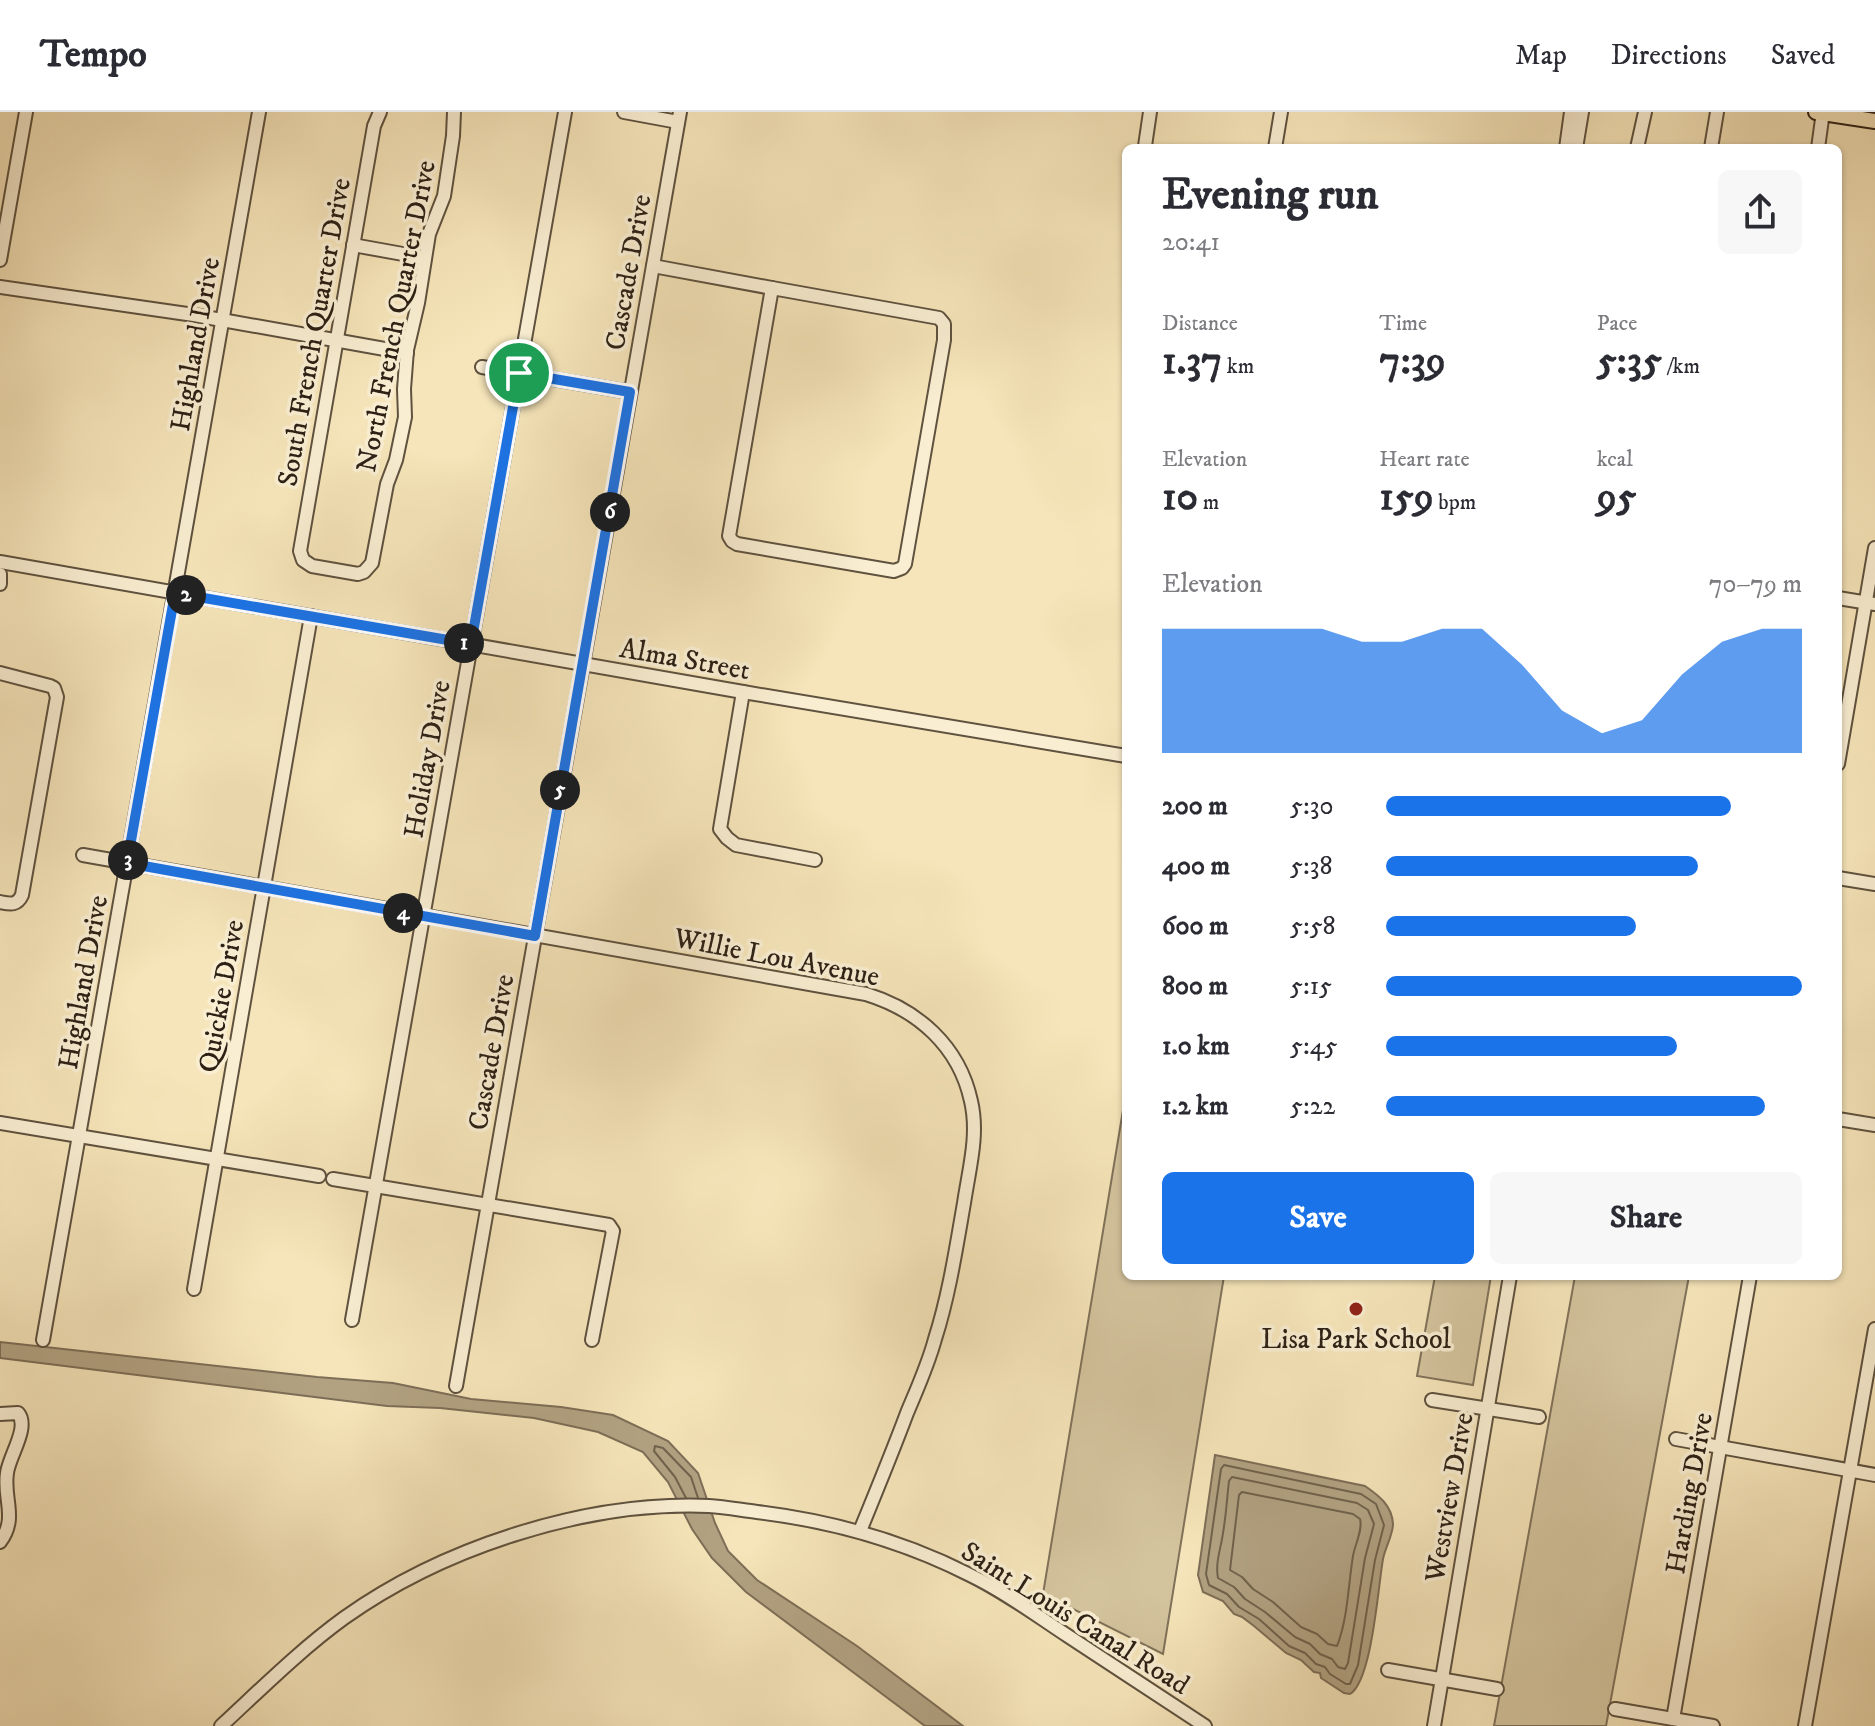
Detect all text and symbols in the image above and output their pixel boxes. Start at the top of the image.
text: Tempo [40,31,147,79]
text: Map [1515,38,1567,73]
text: Directions [1611,38,1727,73]
text: Saved [1771,38,1835,73]
street label: North French Quarter Drive [349,157,444,475]
text: Evening run [1162,168,1379,223]
button: share [1718,170,1802,254]
street label: South French Quarter Drive [270,175,359,489]
street label: Cascade Drive [598,192,659,353]
text: 20:41 [1162,226,1220,259]
street label: Highland Drive [163,254,228,434]
text: Distance [1162,310,1238,337]
text: Time [1379,310,1427,337]
text: Pace [1597,310,1637,337]
text: 1.37 [1162,337,1222,387]
text: 7:39 [1379,337,1446,387]
text: 5:35 [1597,337,1662,387]
pin [485,339,553,407]
icon: arrive [497,351,541,395]
text: km [1222,353,1254,380]
text: /km [1662,353,1700,380]
text: Elevation [1162,446,1247,473]
text: Heart rate [1379,446,1470,473]
text: kcal [1597,446,1633,473]
text: 10 [1162,473,1198,523]
text: 159 [1379,473,1434,523]
text: 95 [1597,473,1637,523]
text: m [1198,489,1219,516]
text: bpm [1434,489,1476,516]
pin: 6 [590,492,630,532]
text: 6 [604,498,616,525]
text: Elevation [1162,568,1263,601]
text: 70–79 m [1709,568,1802,601]
pin: 2 [166,575,206,615]
text: 2 [181,581,191,608]
pin: 1 [444,623,484,663]
text: 1 [460,629,468,656]
street label: Alma Street [617,631,753,688]
street label: Holiday Drive [396,678,459,841]
pin: 5 [540,770,580,810]
text: 5 [555,776,565,803]
text: 200 m [1162,790,1228,823]
text: 5:30 [1290,790,1333,823]
pin: 3 [108,840,148,880]
text: 3 [124,846,132,873]
text: 400 m [1162,850,1230,883]
text: 5:38 [1290,850,1332,883]
street label: Highland Drive [51,892,116,1072]
pin: 4 [383,893,423,933]
text: 4 [397,899,409,926]
text: 600 m [1162,910,1229,943]
text: 5:58 [1290,910,1336,943]
street label: Quickie Drive [191,917,252,1075]
street label: Willie Lou Avenue [670,920,882,995]
text: 800 m [1162,970,1228,1003]
text: 5:15 [1290,970,1332,1003]
street label: Cascade Drive [461,972,522,1133]
text: 1.0 km [1162,1030,1230,1063]
text: 5:45 [1290,1030,1337,1063]
text: 1.2 km [1162,1090,1228,1123]
text: 5:22 [1290,1090,1335,1123]
button: Save [1162,1172,1474,1264]
button: Share [1490,1172,1802,1264]
marker: Lisa Park School [1347,1300,1365,1318]
place label: Lisa Park School [1261,1322,1451,1357]
street label: Westview Drive [1417,1410,1482,1586]
street label: Harding Drive [1658,1410,1721,1577]
street label: Saint Louis Canal Road [955,1534,1196,1703]

